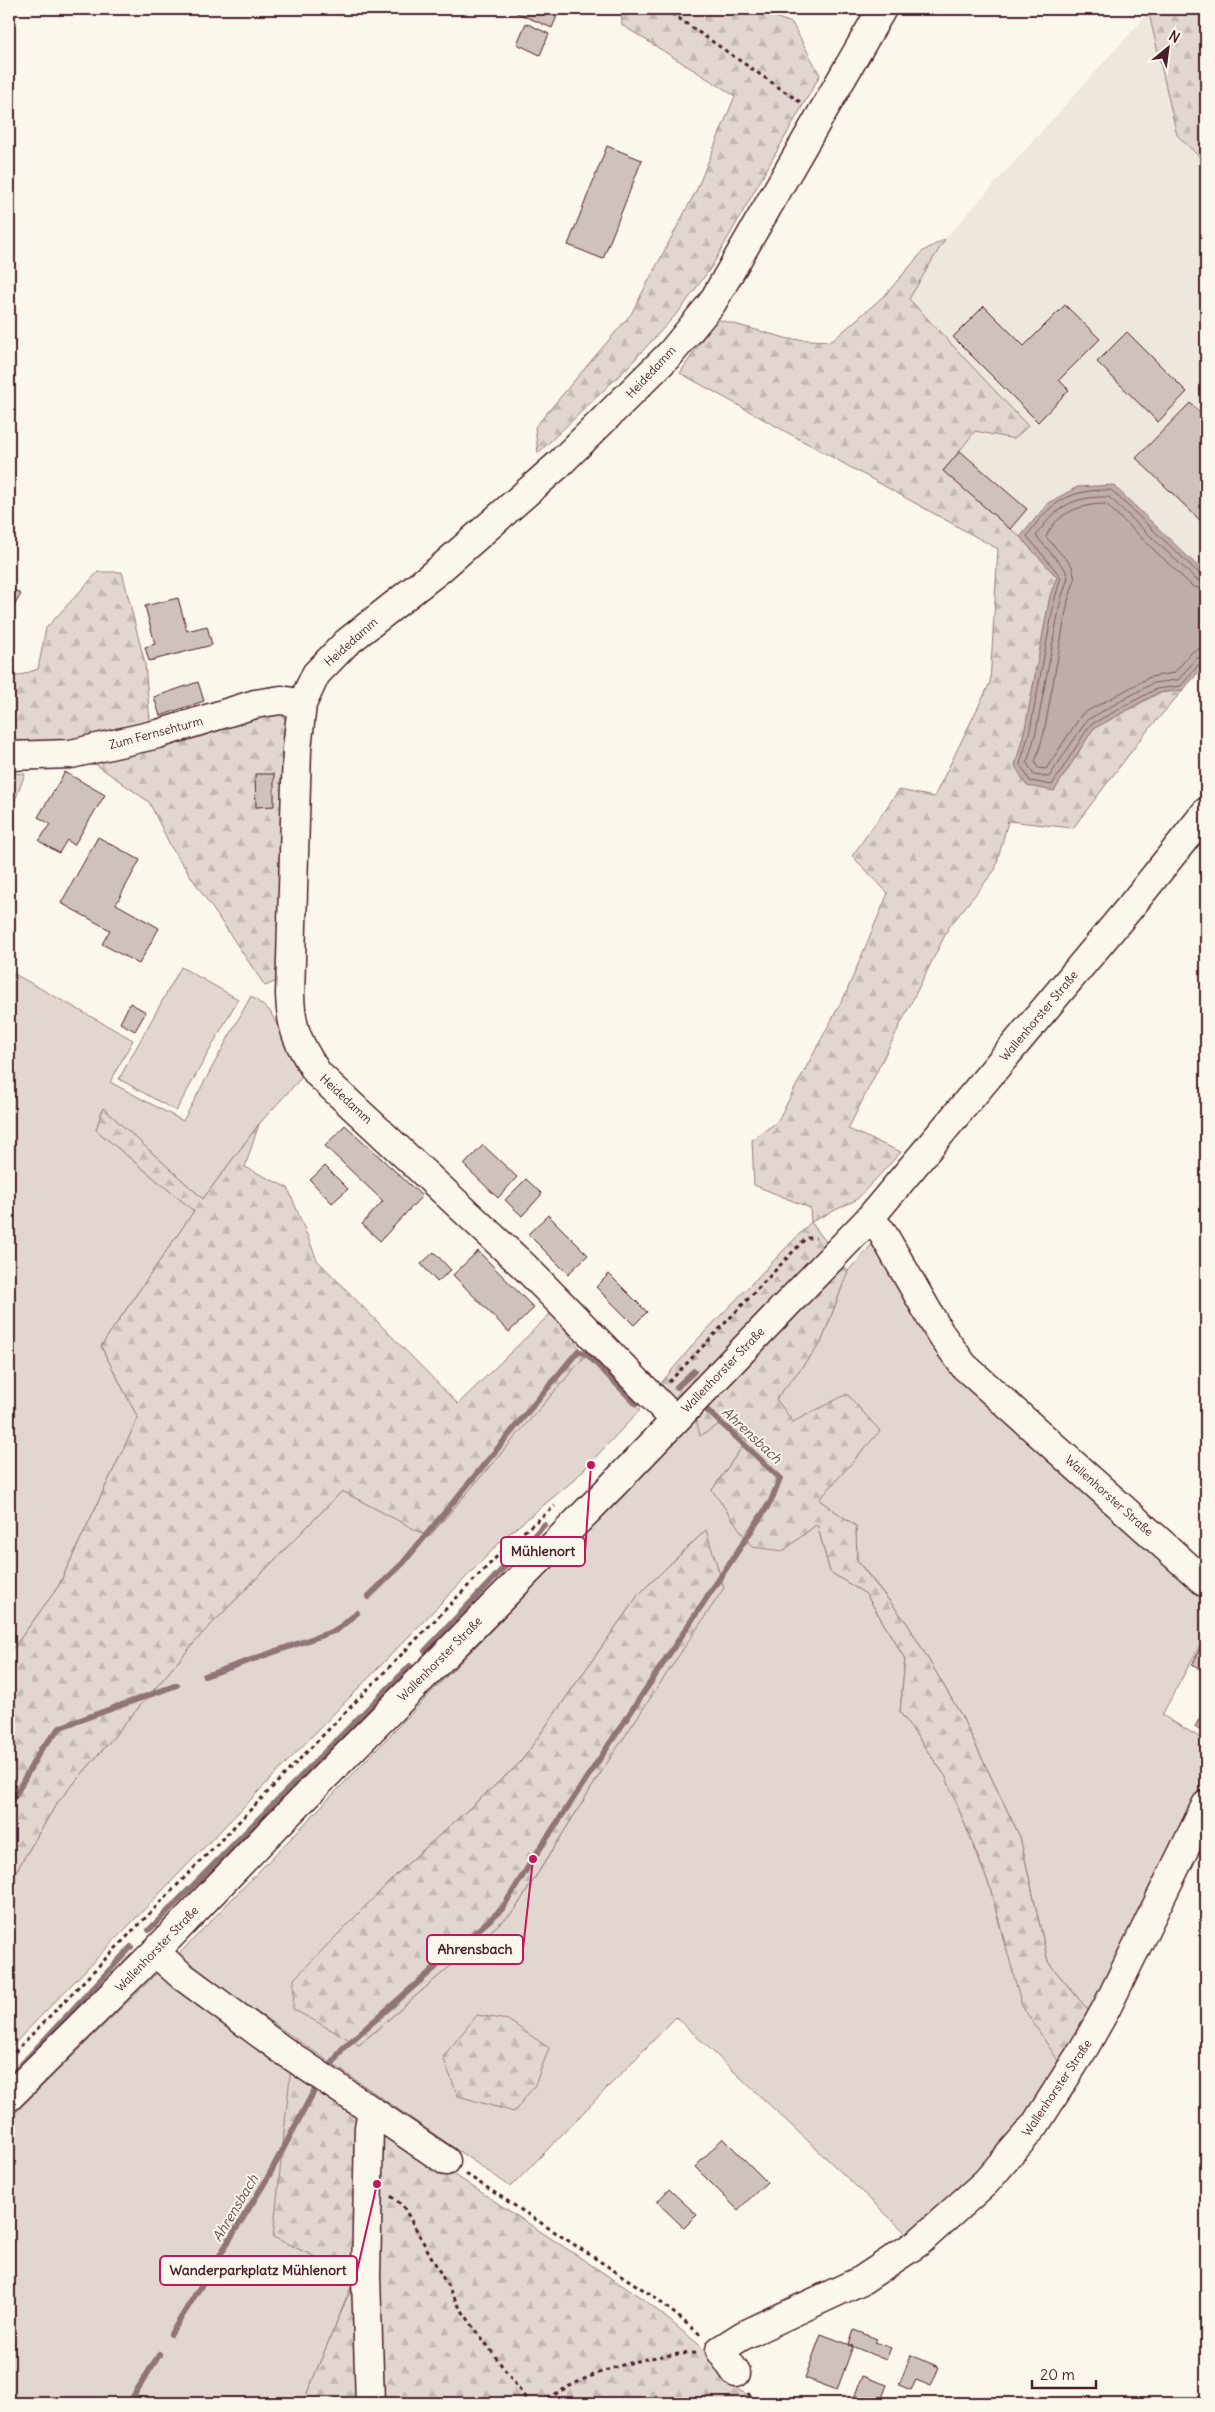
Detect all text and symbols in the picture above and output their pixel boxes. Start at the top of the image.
north arrow [1142,22,1192,72]
text: N [1166,26,1183,47]
street label: Heidedamm [623,342,679,401]
street label: Heidedamm [321,614,381,669]
street label: Zum Fernsehturm [107,713,205,752]
street label: Wallenhorster Straße [996,967,1081,1064]
street label: Heidedamm [317,1071,376,1127]
street label: Wallenhorster Straße [678,1324,767,1416]
water label: Ahrensbach [718,1403,786,1468]
street label: Wallenhorster Straße [1062,1452,1157,1539]
callout: Mühlenort [501,1537,585,1566]
text: Mühlenort [511,1542,576,1560]
street label: Wallenhorster Straße [394,1613,485,1704]
street label: Wallenhorster Straße [112,1903,201,1995]
callout: Ahrensbach [427,1935,523,1964]
text: Ahrensbach [437,1940,513,1958]
street label: Wallenhorster Straße [1019,2037,1095,2139]
water label: Ahrensbach [208,2170,263,2245]
callout: Wanderparkplatz Mühlenort [160,2256,357,2285]
text: Wanderparkplatz Mühlenort [169,2261,347,2279]
scale bar [1032,2357,1096,2389]
text: 20 m [1040,2365,1075,2384]

